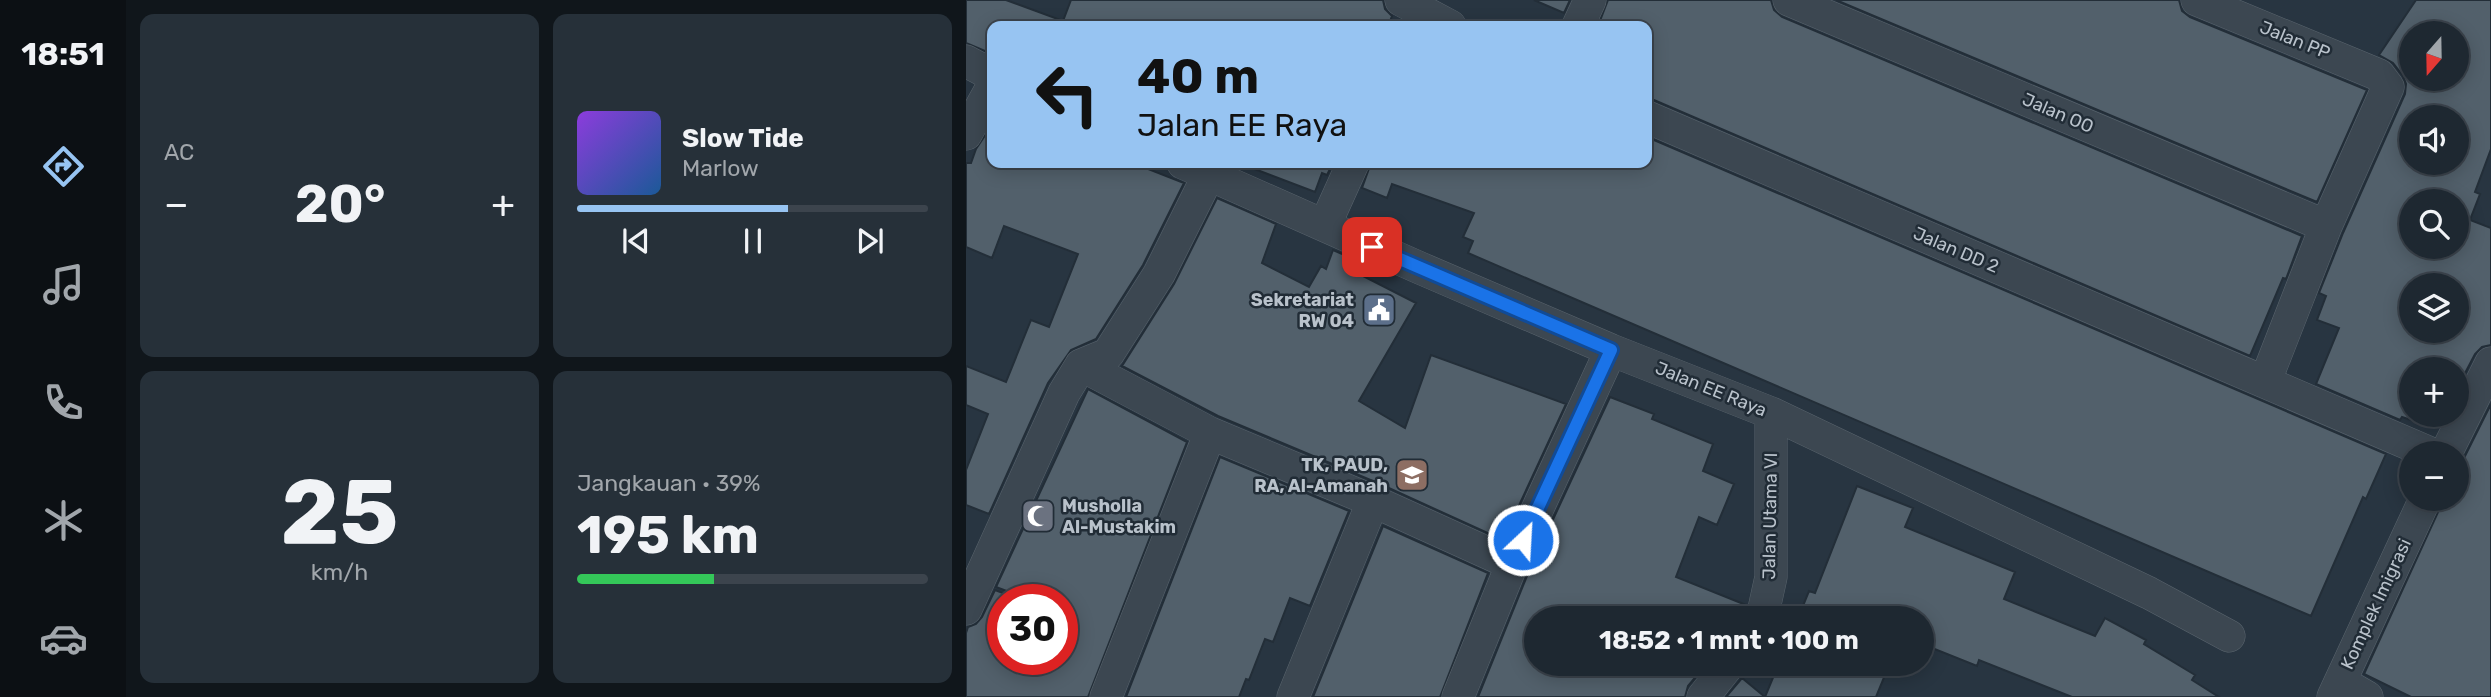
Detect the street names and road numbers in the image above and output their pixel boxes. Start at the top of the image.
street label: Jalan PP [2257,16,2333,64]
street label: Jalan OO [2019,88,2097,138]
street label: Jalan DD 2 [1910,222,2002,278]
street label: Jalan EE Raya [1652,357,1770,421]
street label: Jalan Utama VI [1758,452,1782,580]
street label: Komplek Imigrasi [2336,535,2416,673]

